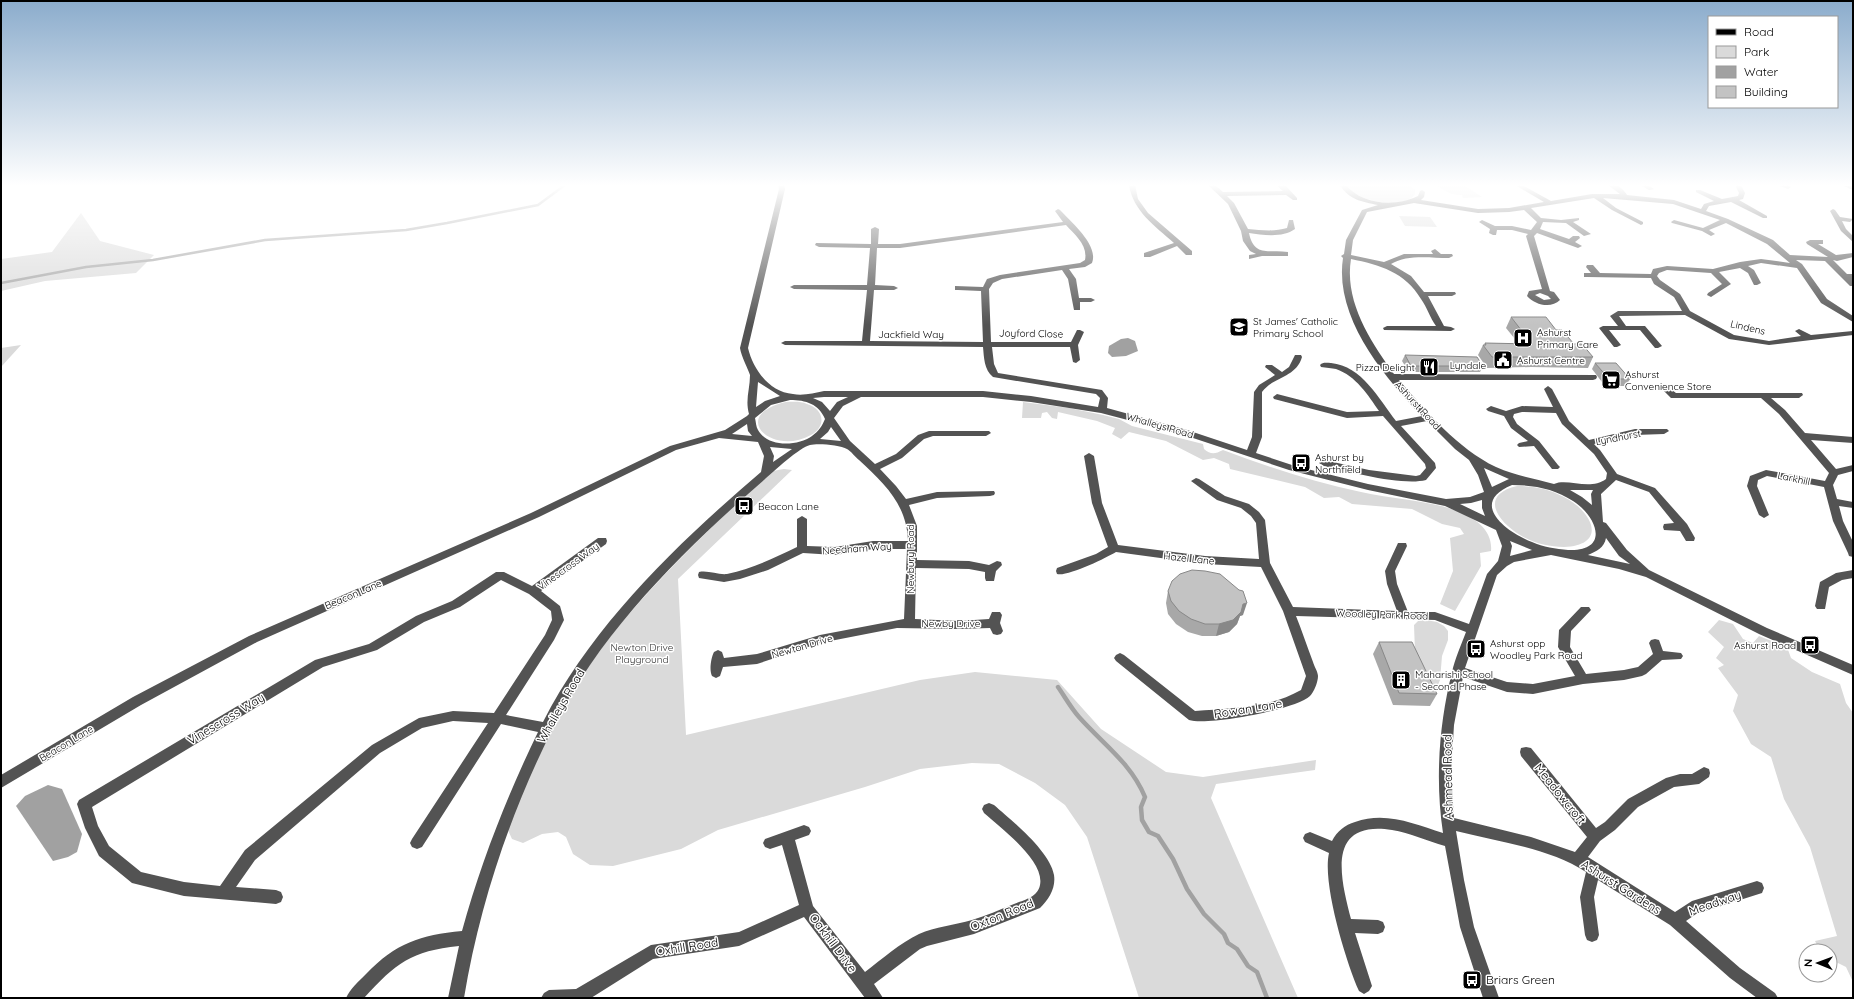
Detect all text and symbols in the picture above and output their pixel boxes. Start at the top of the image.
legend [1708,16,1838,108]
text: Road [1744,24,1774,39]
text: Park [1744,44,1769,59]
text: Water [1744,64,1779,79]
text: Building [1744,84,1788,99]
place label: St James' Catholic Primary School [1253,315,1338,340]
school or university icon: St James' Catholic Primary School [1228,316,1250,338]
street label: Lindens [1729,317,1767,338]
street label: Joyford Close [999,326,1064,341]
place label: Ashurst Primary Care [1537,326,1599,351]
hospital icon: Ashurst Primary Care [1512,327,1534,349]
street label: Jackfield Way [878,328,944,341]
public building icon: Ashurst Centre [1492,349,1514,371]
place label: Ashurst Centre [1517,354,1585,367]
restaurant icon: Pizza Delight [1418,356,1440,378]
street label: Lyndale [1450,359,1487,372]
place label: Pizza Delight [1356,361,1416,374]
place label: Ashurst Convenience Store [1625,368,1712,393]
supermarket icon: Ashurst Convenience Store [1600,369,1622,391]
street label: Ashurst Road [1392,378,1444,432]
street label: Whalleys Road [1125,410,1195,441]
street label: Lyndhurst [1594,427,1642,448]
place label: Ashurst by Northfield [1315,451,1364,476]
bus stop icon: Ashurst by Northfield [1290,452,1312,474]
street label: Larkhill [1776,469,1811,488]
bus stop icon: Beacon Lane [733,495,755,517]
place label: Beacon Lane [758,500,819,513]
street label: Newbury Road [904,524,917,594]
street label: Vinescross Way [535,540,602,593]
street label: Needham Way [822,540,892,557]
street label: Hazel Lane [1163,549,1216,568]
street label: Beacon Lane [323,576,384,612]
street label: Woodley Park Road [1335,606,1428,623]
street label: Newby Drive [922,617,981,630]
street label: Newton Drive [770,631,834,661]
bus stop icon: Ashurst Road [1799,634,1821,656]
place label: Ashurst opp Woodley Park Road [1490,637,1583,662]
bus stop icon: Ashurst opp Woodley Park Road [1465,638,1487,660]
place label: Ashurst Road [1734,639,1796,652]
park label: Newton Drive Playground [611,641,674,666]
street label: Whalleys Road [533,666,588,746]
place label: Maharishi School - Second Phase [1415,668,1493,693]
building icon: Maharishi School - Second Phase [1390,669,1412,691]
street label: Vinescross Way [184,690,267,748]
street label: Rowan Lane [1213,696,1283,721]
street label: Beacon Lane [37,722,96,765]
street label: Ashmead Road [1439,734,1456,820]
street label: Meadowcroft [1531,760,1589,827]
street label: Ashurst Gardens [1579,856,1664,917]
street label: Meadway [1687,887,1743,918]
street label: Oxton Road [968,895,1036,934]
street label: Oakhill Drive [806,910,861,975]
street label: Oxhill Road [655,934,719,959]
north arrow [1798,943,1838,983]
text: N [1801,959,1815,967]
bus stop icon: Briars Green [1461,969,1483,991]
place label: Briars Green [1486,972,1555,987]

